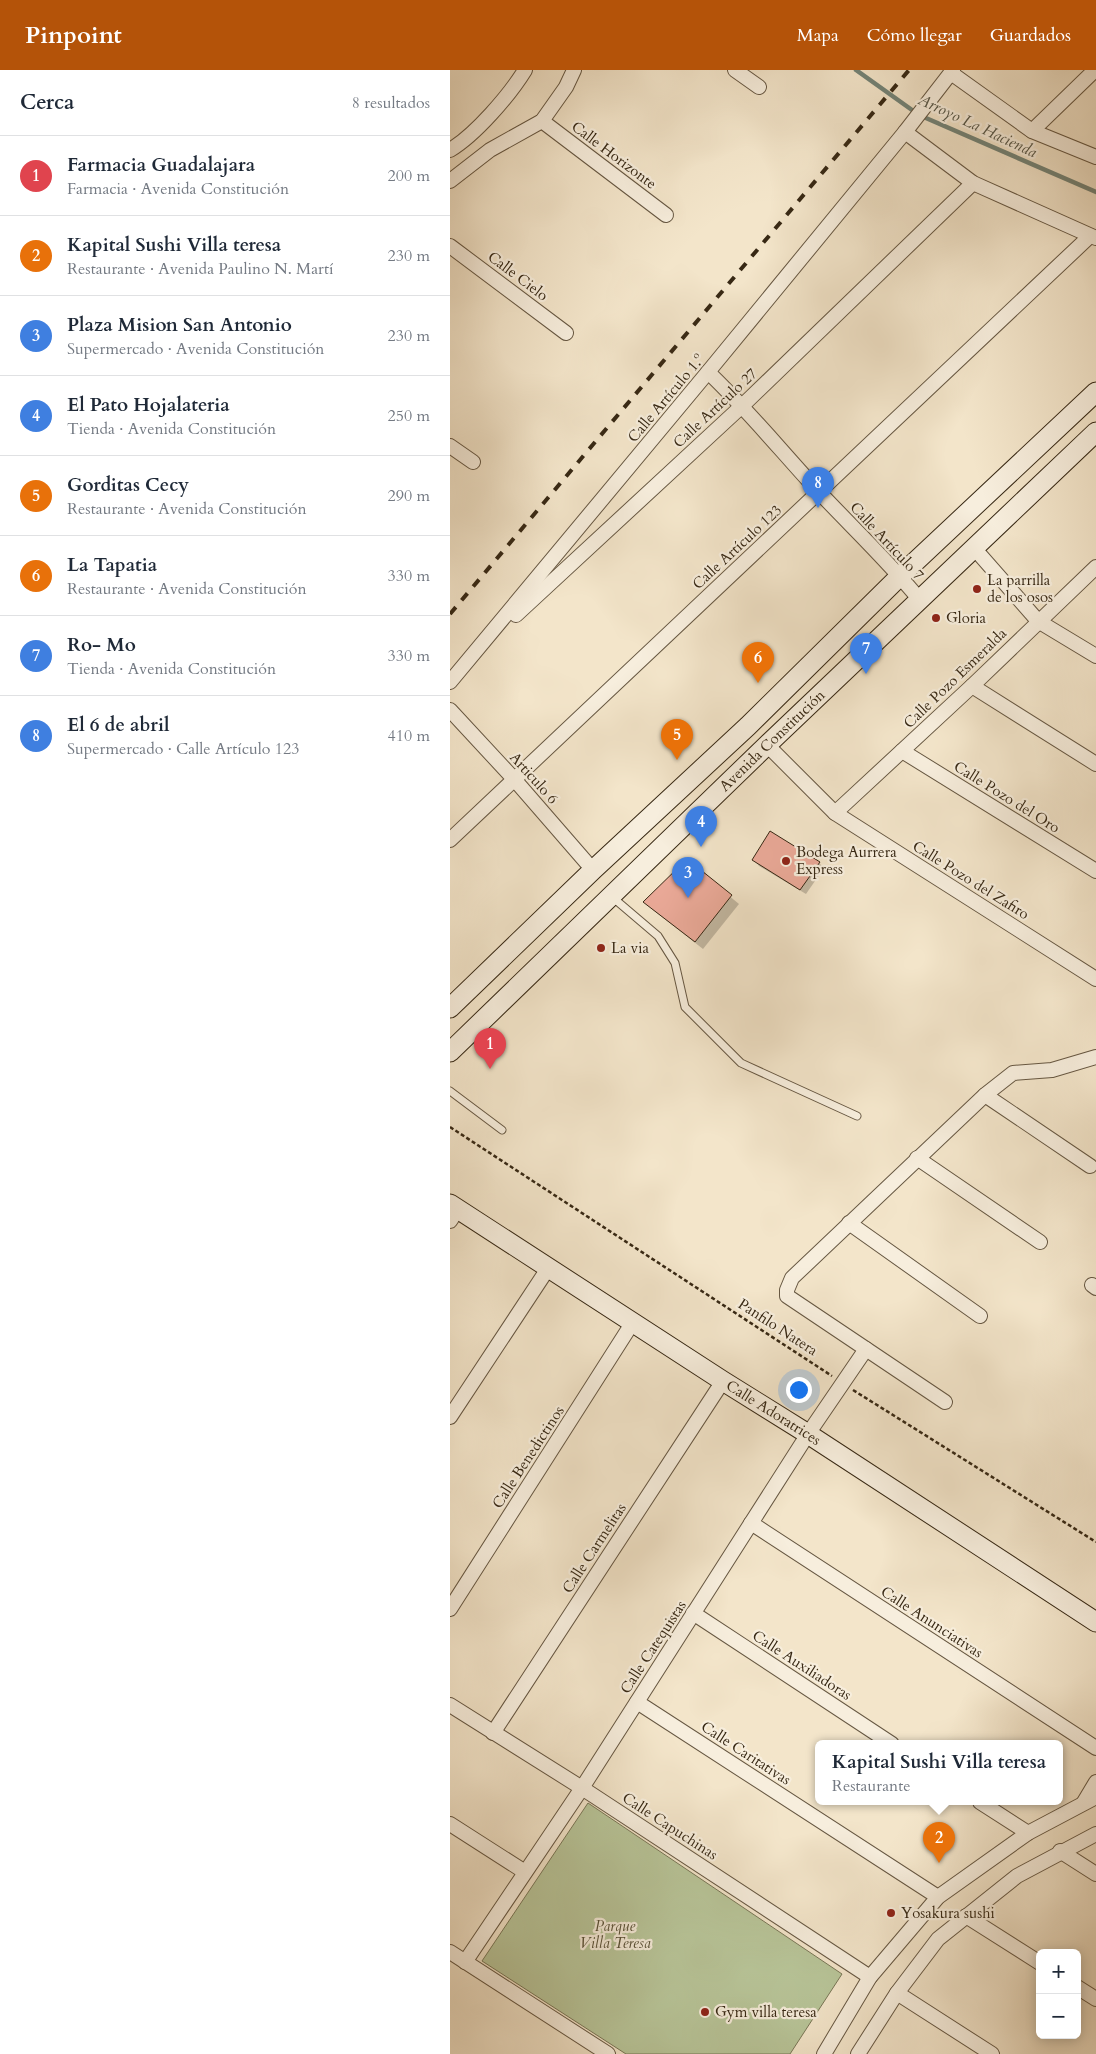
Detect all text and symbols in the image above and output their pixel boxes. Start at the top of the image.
text: Pinpoint [25,19,122,52]
text: Mapa [797,23,839,48]
text: Cómo llegar [867,23,962,48]
text: Guardados [990,23,1071,48]
text: Cerca [20,88,74,117]
water label: Arroyo La Hacienda [914,88,1041,163]
text: 8 resultados [352,92,430,114]
street label: Calle Horizonte [567,116,661,194]
text: Farmacia Guadalajara [67,152,255,178]
text: 1 [32,165,40,187]
text: 200 m [388,165,430,187]
text: Farmacia · Avenida Constitución [67,178,289,200]
text: Kapital Sushi Villa teresa [67,232,281,258]
text: 2 [32,245,40,267]
text: 230 m [388,245,430,267]
street label: Calle Cielo [484,247,552,305]
text: Restaurante · Avenida Paulino N. Martí [67,258,333,280]
text: Plaza Mision San Antonio [67,312,292,338]
text: 3 [32,325,40,347]
text: 230 m [388,325,430,347]
text: Supermercado · Avenida Constitución [67,338,324,360]
street label: Calle Artículo 1.º [623,349,709,446]
street label: Calle Artículo 27 [669,364,762,452]
text: El Pato Hojalateria [67,392,230,418]
text: 4 [32,405,40,427]
text: 250 m [388,405,430,427]
text: Tienda · Avenida Constitución [67,418,276,440]
pin: 8 [802,467,834,508]
text: Gorditas Cecy [67,472,189,498]
text: 5 [32,485,40,507]
text: 290 m [388,485,430,507]
text: Restaurante · Avenida Constitución [67,498,307,520]
street label: Calle Artículo 7 [846,498,929,585]
street label: Calle Artículo 123 [688,500,786,594]
text: La Tapatia [67,552,157,578]
text: 6 [32,565,40,587]
text: 330 m [388,565,430,587]
place label: La parrilla de los osos [987,570,1053,607]
text: Restaurante · Avenida Constitución [67,578,307,600]
marker: La parrilla de los osos [971,583,983,595]
place label: Gloria [946,608,986,628]
marker: Gloria [930,612,942,624]
street label: Calle Pozo Esmeralda [899,623,1011,733]
text: Ro- Mo [67,632,136,658]
pin: 7 [850,633,882,674]
pin: 6 [742,642,774,683]
text: 7 [32,645,40,667]
text: 330 m [388,645,430,667]
text: Tienda · Avenida Constitución [67,658,276,680]
street label: Avenida Constitución [715,685,829,796]
text: El 6 de abril [67,712,170,738]
pin: 5 [661,719,693,760]
text: 8 [32,725,40,747]
text: 410 m [388,725,430,747]
text: Supermercado · Calle Artículo 123 [67,738,299,760]
street label: Articulo 6 [505,748,563,809]
street label: Calle Pozo del Oro [950,756,1064,838]
pin: 4 [685,806,717,847]
street label: Calle Pozo del Zafiro [909,836,1033,924]
place label: Bodega Aurrera Express [796,842,897,879]
marker: Bodega Aurrera Express [780,855,792,867]
pin: 3 [672,857,704,898]
place label: La via [611,938,649,958]
marker: La via [595,942,607,954]
pin: 1 [474,1028,506,1069]
street label: Panfilo Natera [734,1294,822,1360]
street label: Calle Adoratrices [722,1375,825,1450]
your location [786,1377,812,1403]
street label: Calle Benedictinos [487,1402,569,1512]
street label: Calle Carmelitas [557,1499,631,1597]
street label: Calle Anunciativas [877,1581,987,1663]
street label: Calle Catequistas [615,1596,691,1698]
street label: Calle Auxiliadoras [749,1625,855,1705]
street label: Calle Caritativas [697,1716,795,1790]
popup [815,1740,1063,1805]
text: Kapital Sushi Villa teresa [832,1749,1046,1775]
text: Restaurante [832,1775,910,1797]
street label: Calle Capuchinas [618,1788,722,1864]
pin: 2 [923,1822,955,1863]
place label: Yosakura sushi [901,1903,995,1923]
marker: Yosakura sushi [885,1907,897,1919]
park label: Parque Villa Teresa [579,1916,651,1953]
map controls [1036,1949,1081,2039]
button: + [1036,1949,1081,1994]
button: − [1036,1994,1081,2039]
place label: Gym villa teresa [715,2002,817,2022]
marker: Gym villa teresa [699,2006,711,2018]

